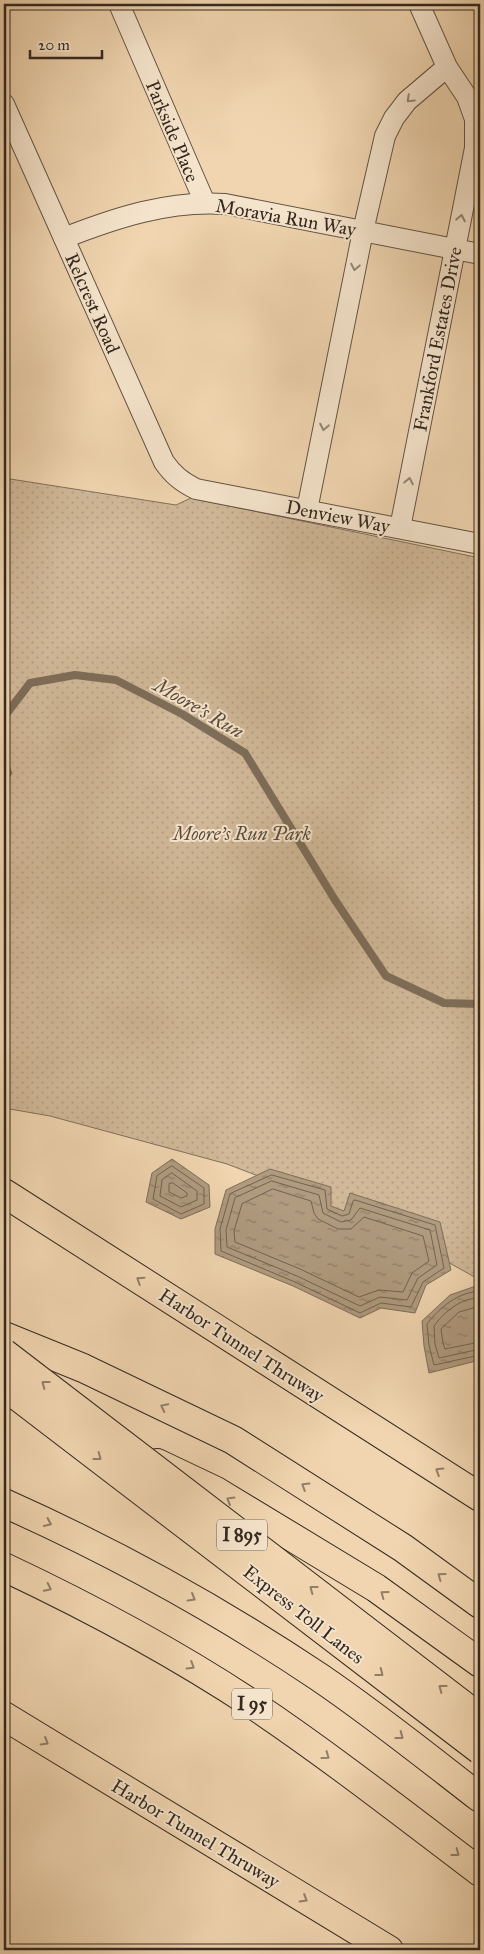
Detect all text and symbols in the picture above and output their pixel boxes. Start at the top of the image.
scale bar [30,28,102,60]
text: 20 m [38,36,70,54]
street label: Parkside Place [141,77,204,185]
one-way arrow [407,93,416,102]
street label: Moravia Run Way [214,194,359,241]
one-way arrow [456,214,466,223]
street label: Frankford Estates Drive [408,245,467,433]
street label: Relcrest Road [60,249,125,357]
one-way arrow [351,263,361,272]
one-way arrow [319,422,329,431]
one-way arrow [404,476,414,485]
street label: Denview Way [284,495,393,538]
water label: Moore's Run [148,672,248,743]
park label: Moore's Run Park [171,822,312,845]
one-way arrow [136,1277,145,1286]
street label: Harbor Tunnel Thruway [155,1283,329,1408]
one-way arrow [41,1381,51,1390]
one-way arrow [160,1403,169,1413]
one-way arrow [93,1452,102,1461]
one-way arrow [436,1467,445,1477]
one-way arrow [302,1483,311,1493]
one-way arrow [227,1497,236,1507]
one-way arrow [43,1516,52,1527]
road number: I 895 [217,1520,267,1550]
street label: Express Toll Lanes [239,1560,369,1669]
one-way arrow [437,1573,447,1582]
one-way arrow [43,1582,52,1592]
one-way arrow [309,1586,318,1595]
one-way arrow [187,1591,196,1601]
one-way arrow [380,1591,390,1600]
one-way arrow [185,1659,194,1669]
one-way arrow [374,1668,383,1676]
one-way arrow [438,1685,447,1694]
road number: I 95 [232,1688,272,1720]
one-way arrow [394,1731,403,1739]
one-way arrow [40,1735,49,1745]
one-way arrow [320,1750,330,1759]
street label: Harbor Tunnel Thruway [107,1774,285,1893]
one-way arrow [450,1848,459,1856]
one-way arrow [299,1892,308,1902]

